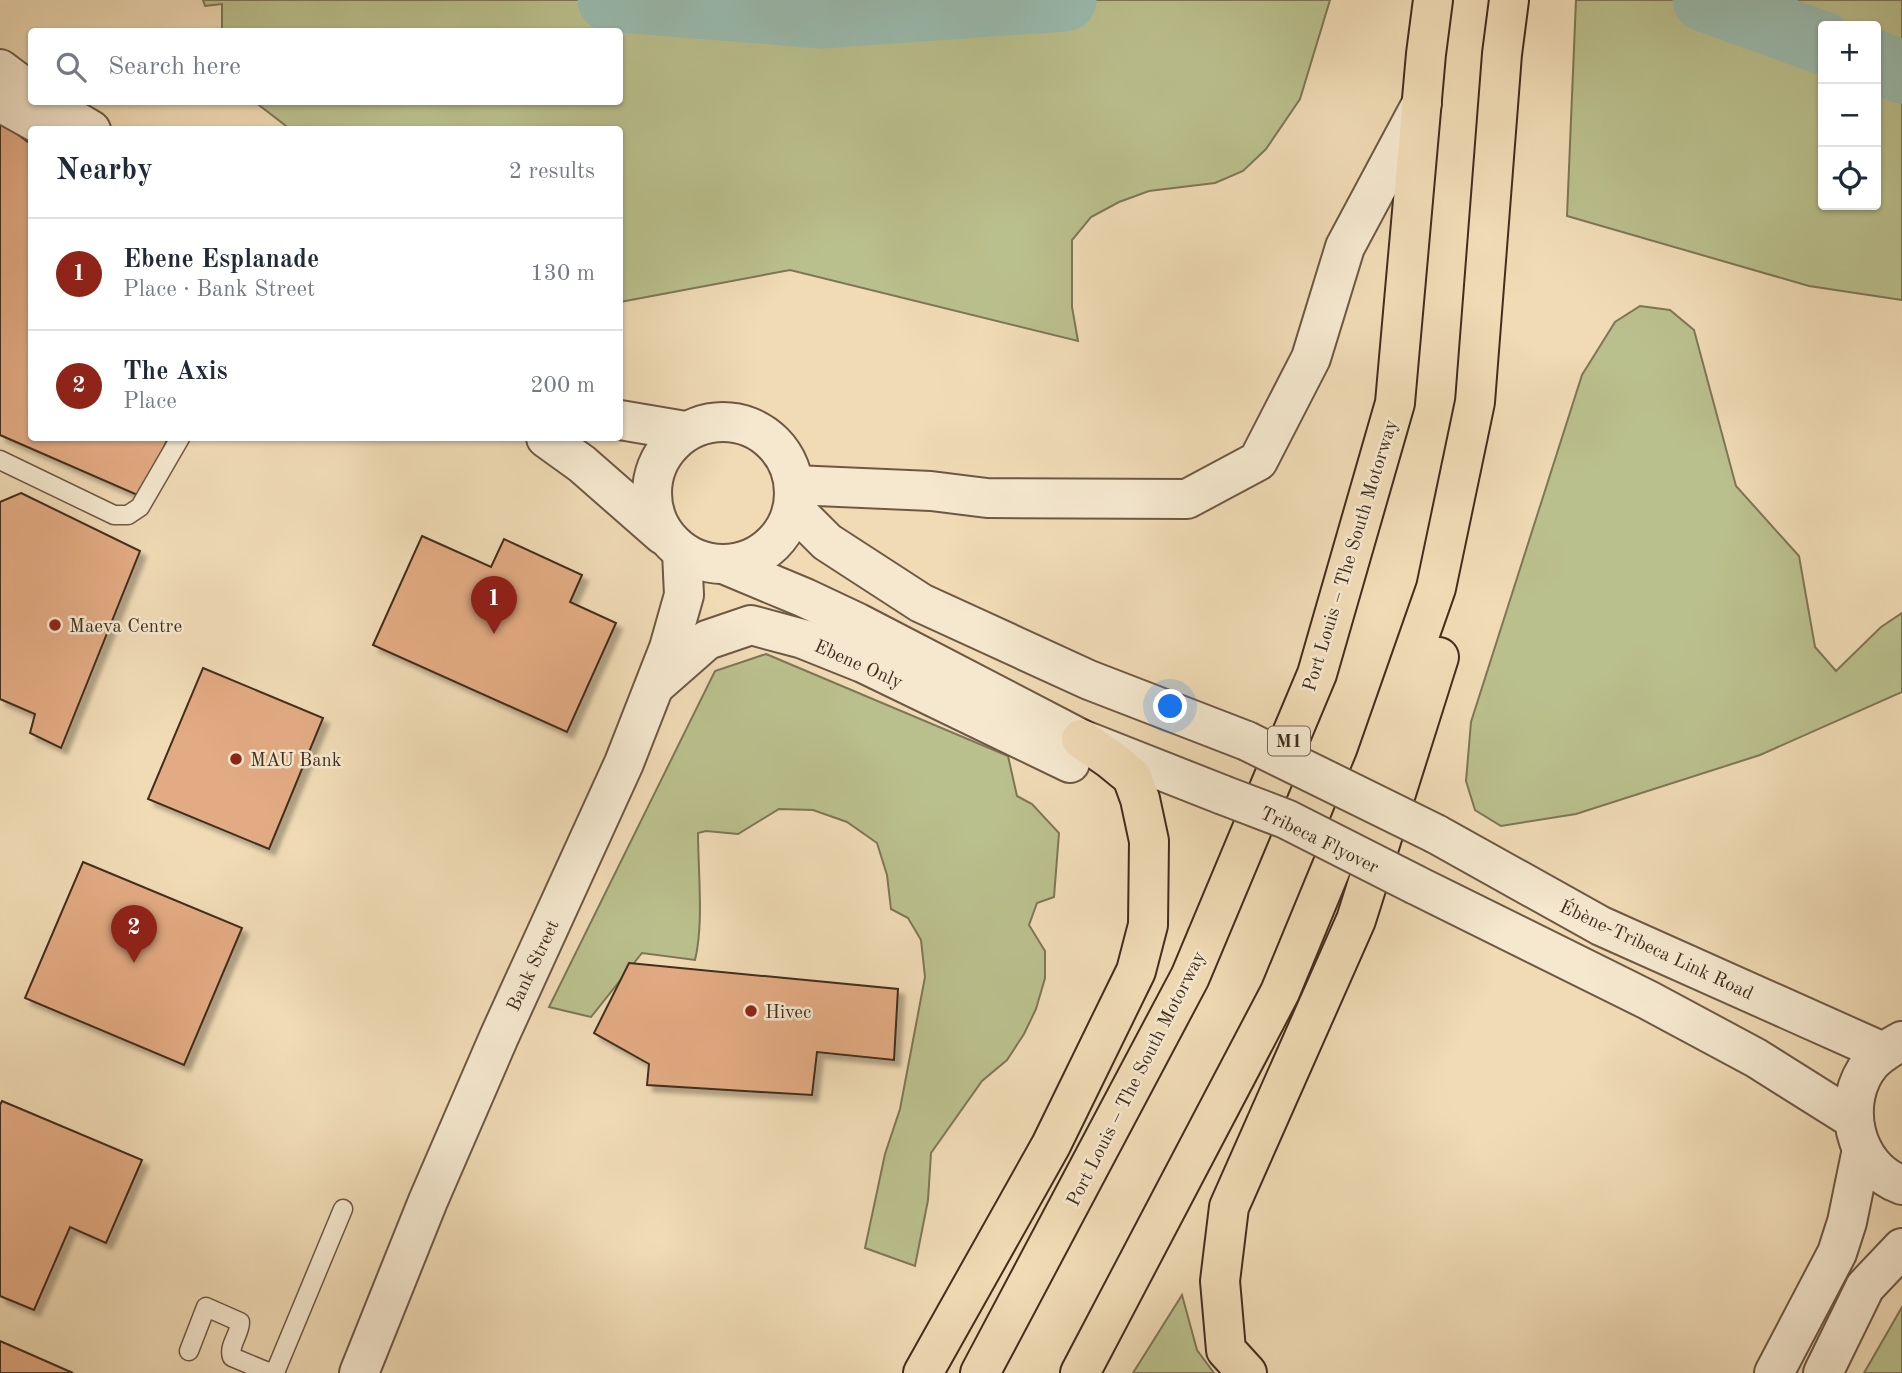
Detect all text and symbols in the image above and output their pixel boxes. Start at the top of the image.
map controls [1818,21,1881,210]
button: + [1818,21,1881,84]
search box [28,28,623,105]
icon: search [52,48,90,86]
text: Search here [108,54,241,80]
button: − [1818,84,1881,147]
button: locate [1818,147,1881,210]
text: Nearby [56,156,153,186]
text: 2 results [509,160,595,183]
text: Ebene Esplanade [123,247,319,273]
text: 1 [72,262,86,285]
text: 130 m [530,262,595,285]
text: Place · Bank Street [123,278,315,301]
text: The Axis [123,359,228,385]
text: 2 [72,374,86,397]
text: 200 m [530,374,595,397]
text: Place [123,390,177,413]
street label: Port Louis – The South Motorway [1301,417,1402,694]
pin: 1 [471,576,517,634]
marker: Maeva Centre [47,617,63,633]
place label: Maeva Centre [69,618,182,637]
street label: Ebene Only [811,637,905,693]
your location [1153,689,1187,723]
road number: M1 [1268,726,1310,756]
marker: MAU Bank [228,751,244,767]
place label: MAU Bank [250,752,342,771]
street label: Tribeca Flyover [1257,804,1381,878]
street label: Ébène-Tribeca Link Road [1556,894,1757,1005]
pin: 2 [111,905,157,963]
street label: Bank Street [505,917,564,1015]
street label: Port Louis – The South Motorway [1064,949,1210,1210]
marker: Hivec [743,1003,759,1019]
place label: Hivec [765,1004,811,1023]

